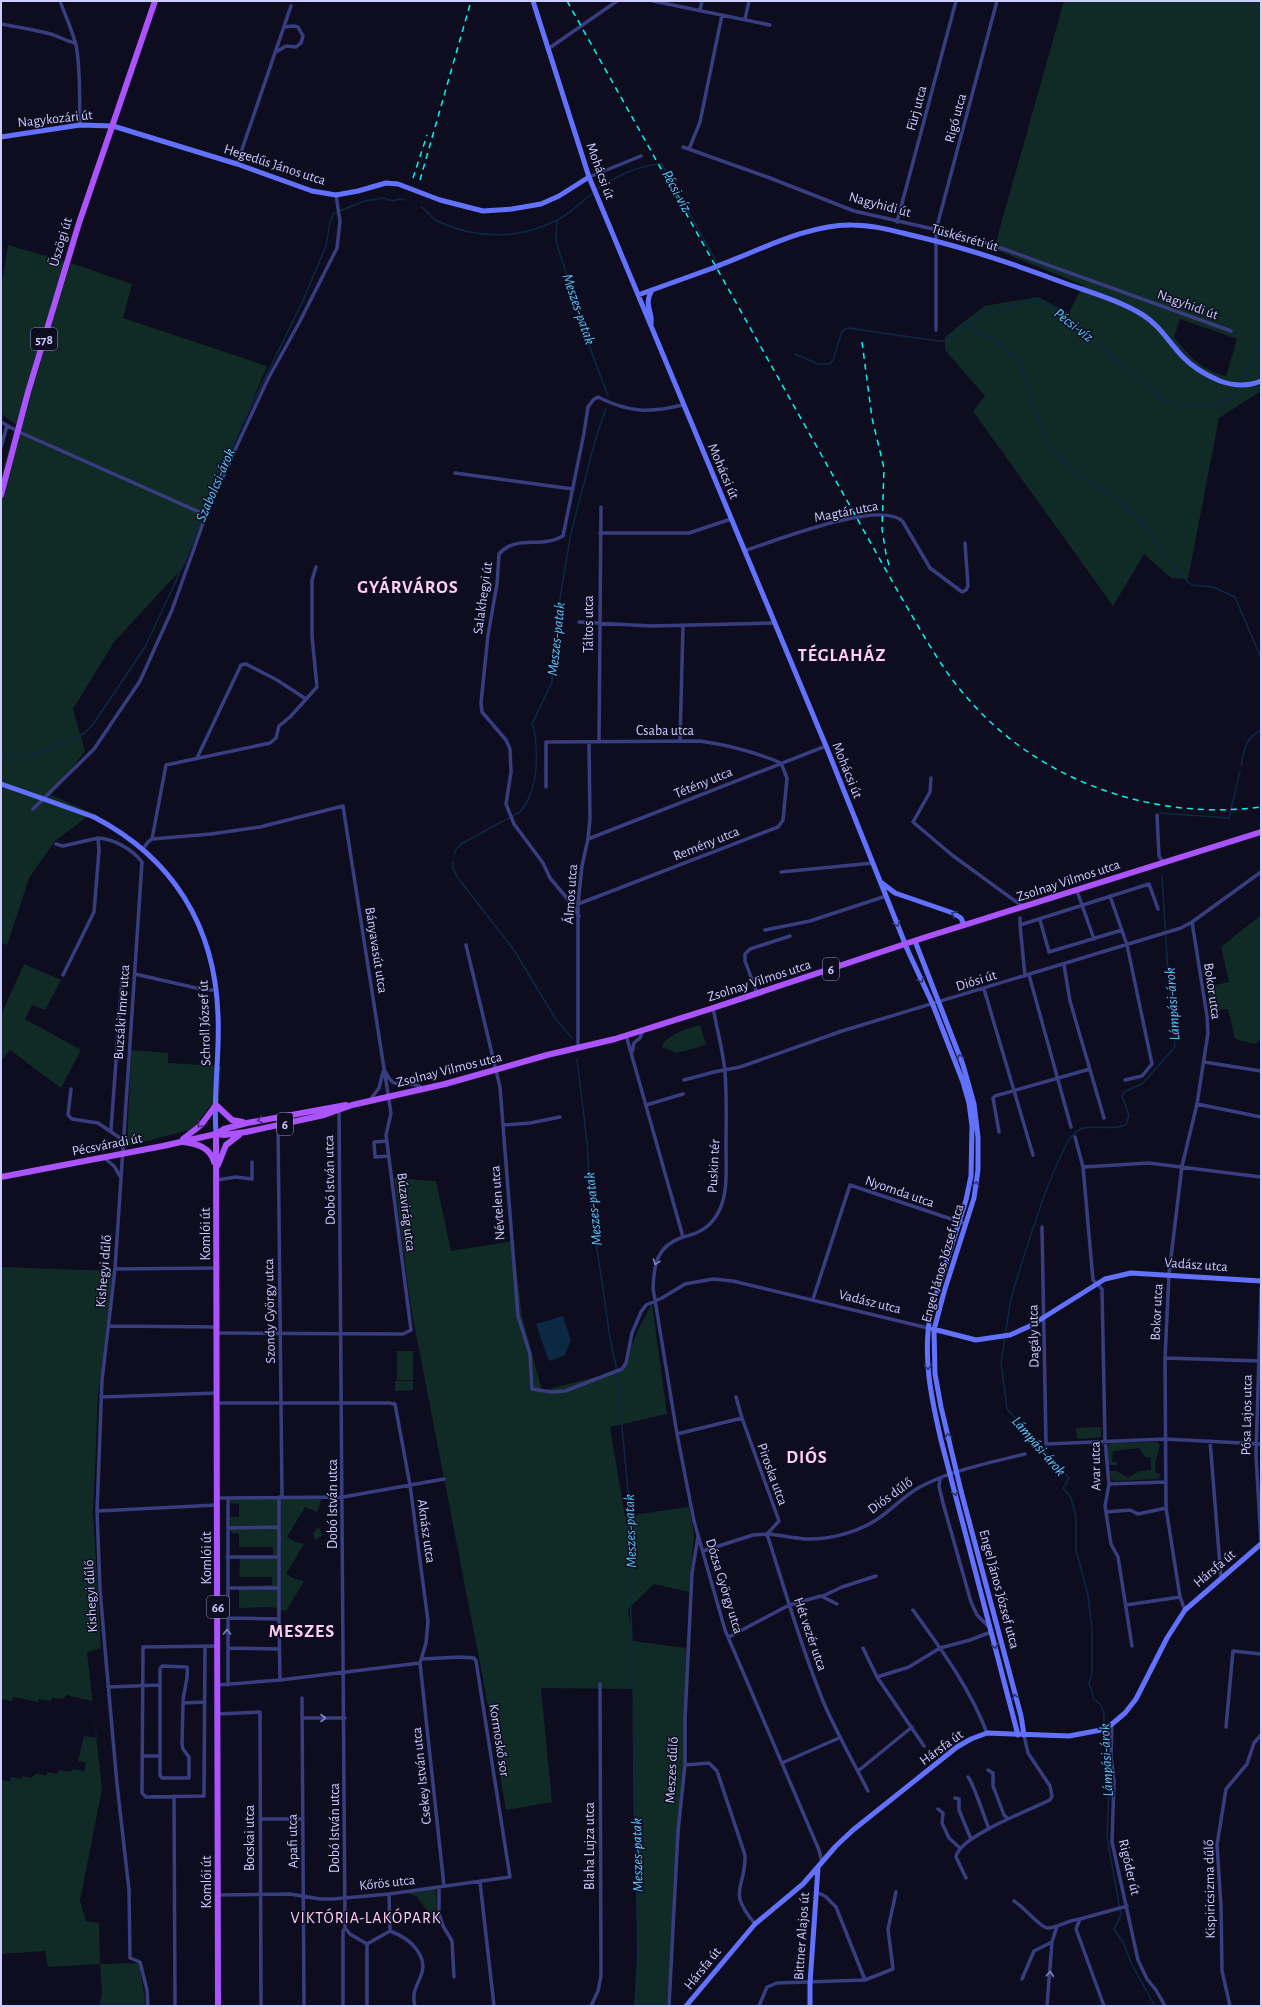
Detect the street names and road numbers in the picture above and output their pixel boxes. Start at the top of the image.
street label: Fürj utca [904,84,930,132]
street label: Rigó utca [943,92,969,144]
street label: Nagykozári út [17,108,94,130]
street label: Mohácsi út [583,141,617,202]
street label: Hegedűs János utca [222,142,328,188]
street label: Nagyhidi út [847,190,913,220]
street label: Üszögi út [44,215,75,268]
street label: Tüskésréti út [930,222,1000,254]
street label: Nagyhidi út [1155,287,1221,323]
road number: 578 [31,328,57,350]
street label: Mohácsi út [705,441,741,502]
street label: Magtár utca [813,499,880,525]
street label: Salakhegyi út [471,561,495,635]
street label: Táltos utca [582,595,596,653]
street label: Csaba utca [636,724,695,738]
street label: Mohácsi út [829,740,865,801]
street label: Tétény utca [672,765,735,801]
street label: Remény utca [671,824,742,863]
street label: Zsolnay Vilmos utca [1015,857,1122,904]
street label: Álmos utca [559,863,580,925]
street label: Bányavasút utca [362,906,390,995]
street label: Zsolnay Vilmos utca [706,957,813,1004]
road number: 6 [823,958,839,980]
street label: Bokor utca [1201,962,1223,1021]
street label: Buzsáki Imre utca [112,964,132,1060]
street label: Diósi út [954,968,999,994]
street label: Schroll József út [196,979,213,1066]
street label: Zsolnay Vilmos utca [395,1050,504,1090]
road number: 6 [277,1113,293,1135]
street label: Pécsváradi út [71,1131,144,1159]
street label: Dobó István utca [322,1134,338,1225]
street label: Puskin tér [706,1138,722,1193]
street label: Névtelen utca [488,1165,508,1241]
street label: Búzavirág utca [394,1172,418,1253]
street label: Nyomda utca [863,1174,936,1210]
street label: Engel János József utca [919,1202,967,1324]
street label: Komlói út [199,1207,213,1260]
street label: Kishegyi dűlő [94,1234,114,1308]
street label: Vadász utca [1164,1256,1229,1274]
street label: Szondy György utca [262,1258,278,1364]
street label: Bokor utca [1149,1283,1166,1341]
street label: Vadász utca [837,1287,903,1317]
street label: Dagály utca [1026,1304,1042,1368]
street label: Pósa Lajos utca [1239,1374,1255,1456]
street label: Avar utca [1089,1440,1103,1491]
street label: Piroska utca [754,1441,790,1508]
street label: Dobó István utca [326,1458,340,1549]
street label: Diós dűlő [866,1475,916,1517]
street label: Aknász utca [415,1498,438,1565]
street label: Engel János József utca [976,1528,1022,1651]
street label: Komlói út [200,1531,214,1584]
street label: Dózsa György utca [703,1537,745,1636]
street label: Hársfa út [1191,1547,1239,1590]
street label: Kishegyi dűlő [82,1559,100,1633]
road number: 66 [207,1596,229,1618]
street label: Hét vezér utca [791,1596,829,1673]
street label: Kormoskő sor [486,1703,512,1778]
street label: Csekey István utca [410,1726,434,1825]
street label: Hársfa út [917,1727,966,1768]
street label: Meszes dűlő [663,1736,681,1804]
street label: Dobó István utca [328,1782,342,1873]
street label: Blaha Lujza utca [583,1802,597,1890]
street label: Bocskai utca [243,1804,257,1871]
street label: Apafi utca [286,1813,300,1868]
street label: Rigóder út [1116,1838,1142,1897]
street label: Kispiricsizma dűlő [1202,1839,1218,1939]
street label: Komlói út [200,1855,214,1908]
street label: Kőrös utca [358,1873,416,1893]
street label: Bittner Alajos út [792,1891,812,1980]
street label: Hársfa út [682,1944,724,1992]

